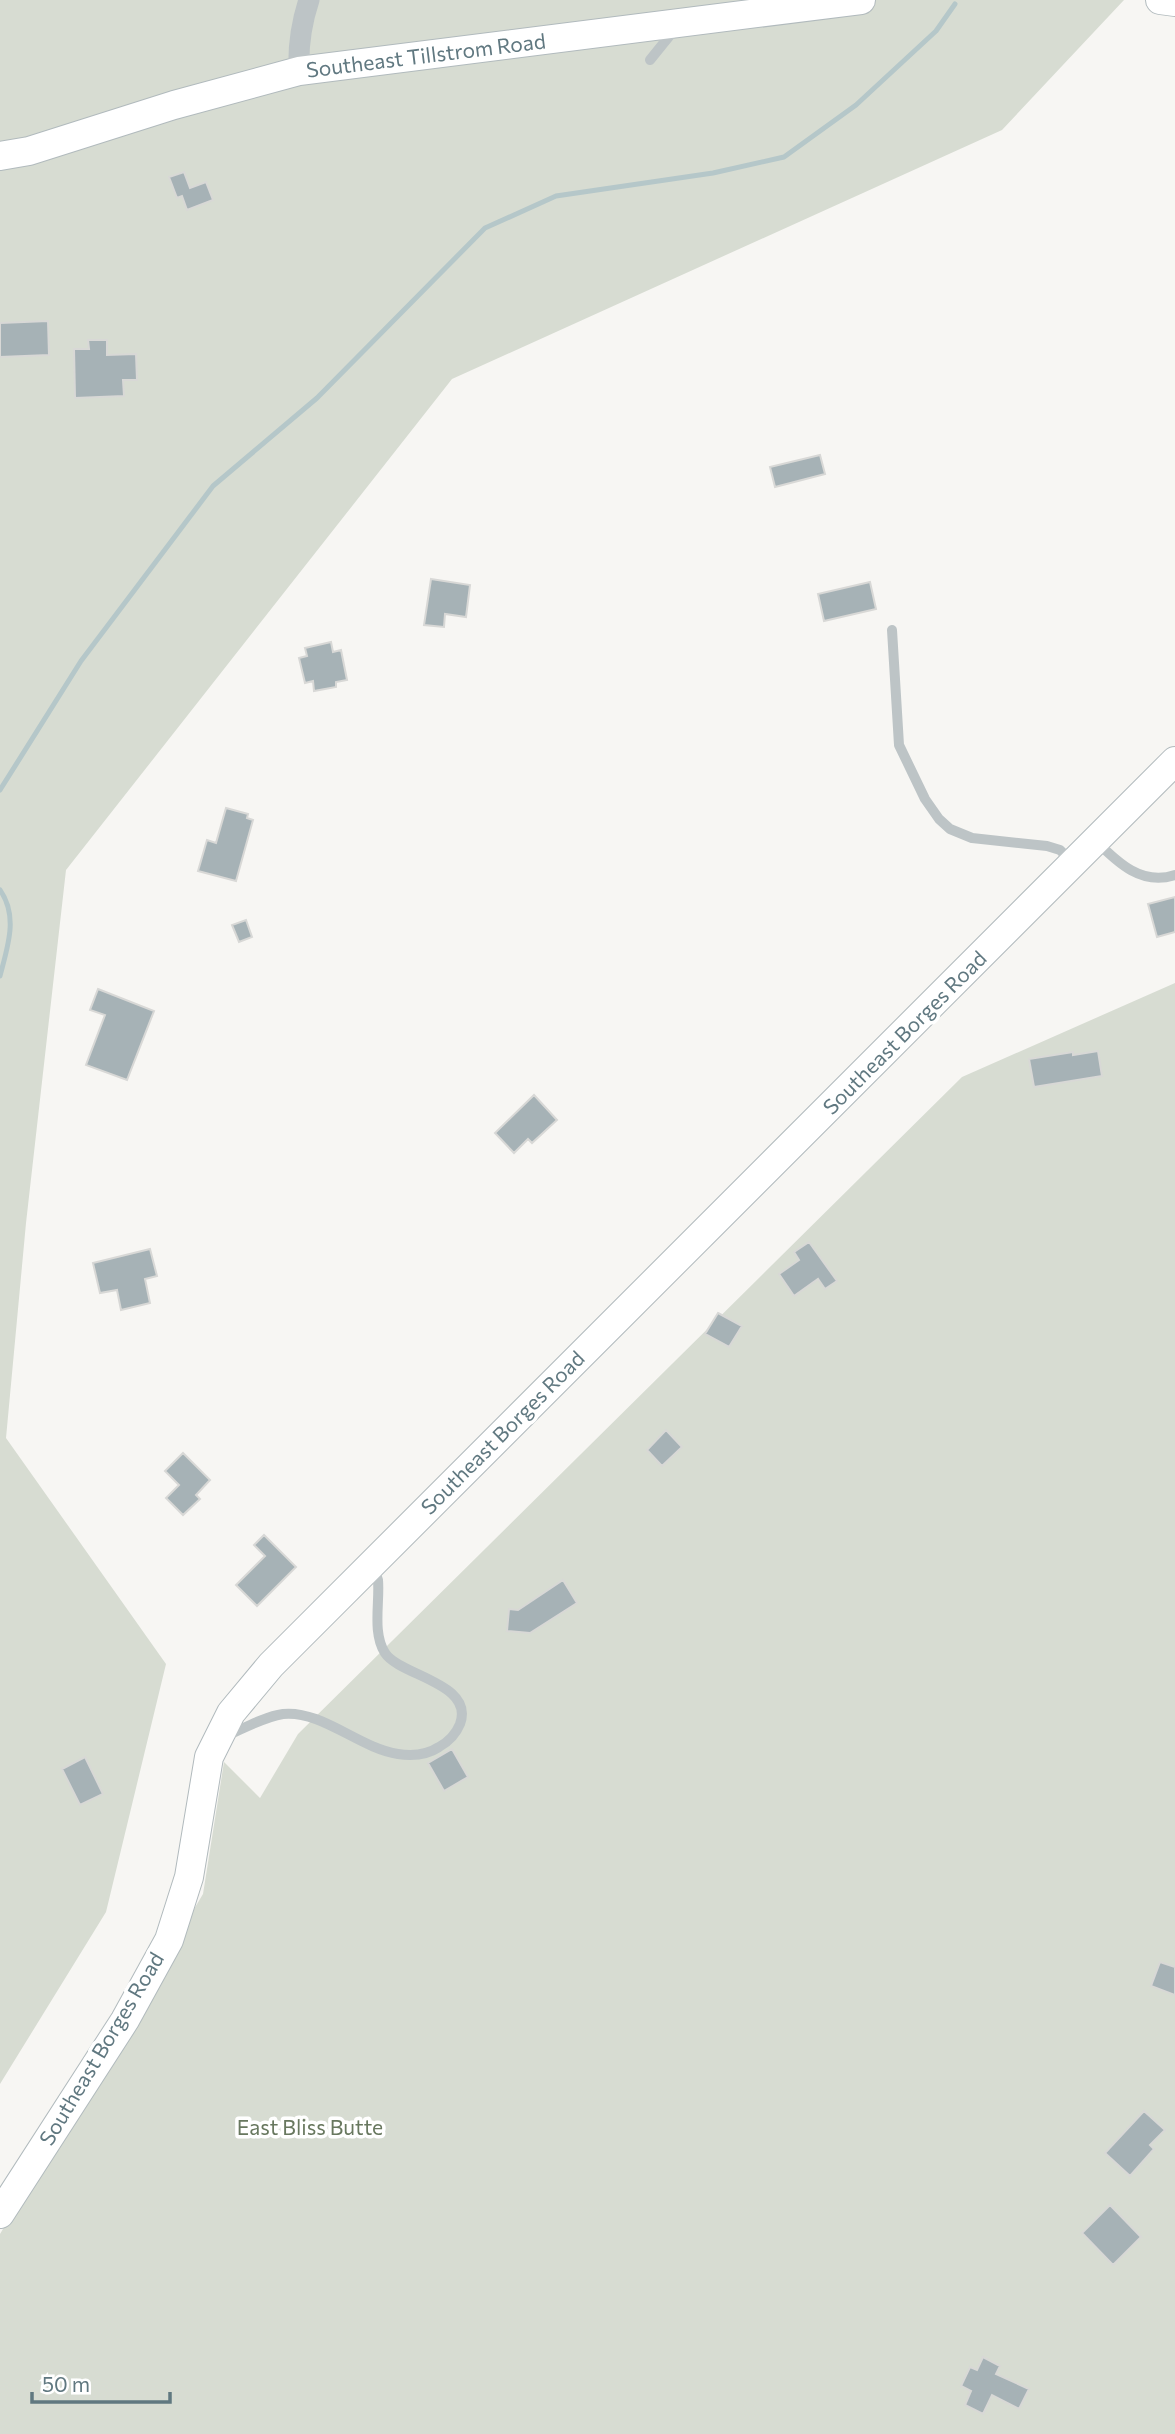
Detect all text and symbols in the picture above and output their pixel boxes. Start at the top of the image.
street label: Southeast Tillstrom Road [305,27,547,82]
street label: Southeast Borges Road [817,945,991,1119]
street label: Southeast Borges Road [415,1345,589,1519]
street label: Southeast Borges Road [33,1947,168,2149]
park label: East Bliss Butte [237,2114,383,2139]
scale bar [32,2360,170,2404]
text: 50 m [42,2371,90,2396]

